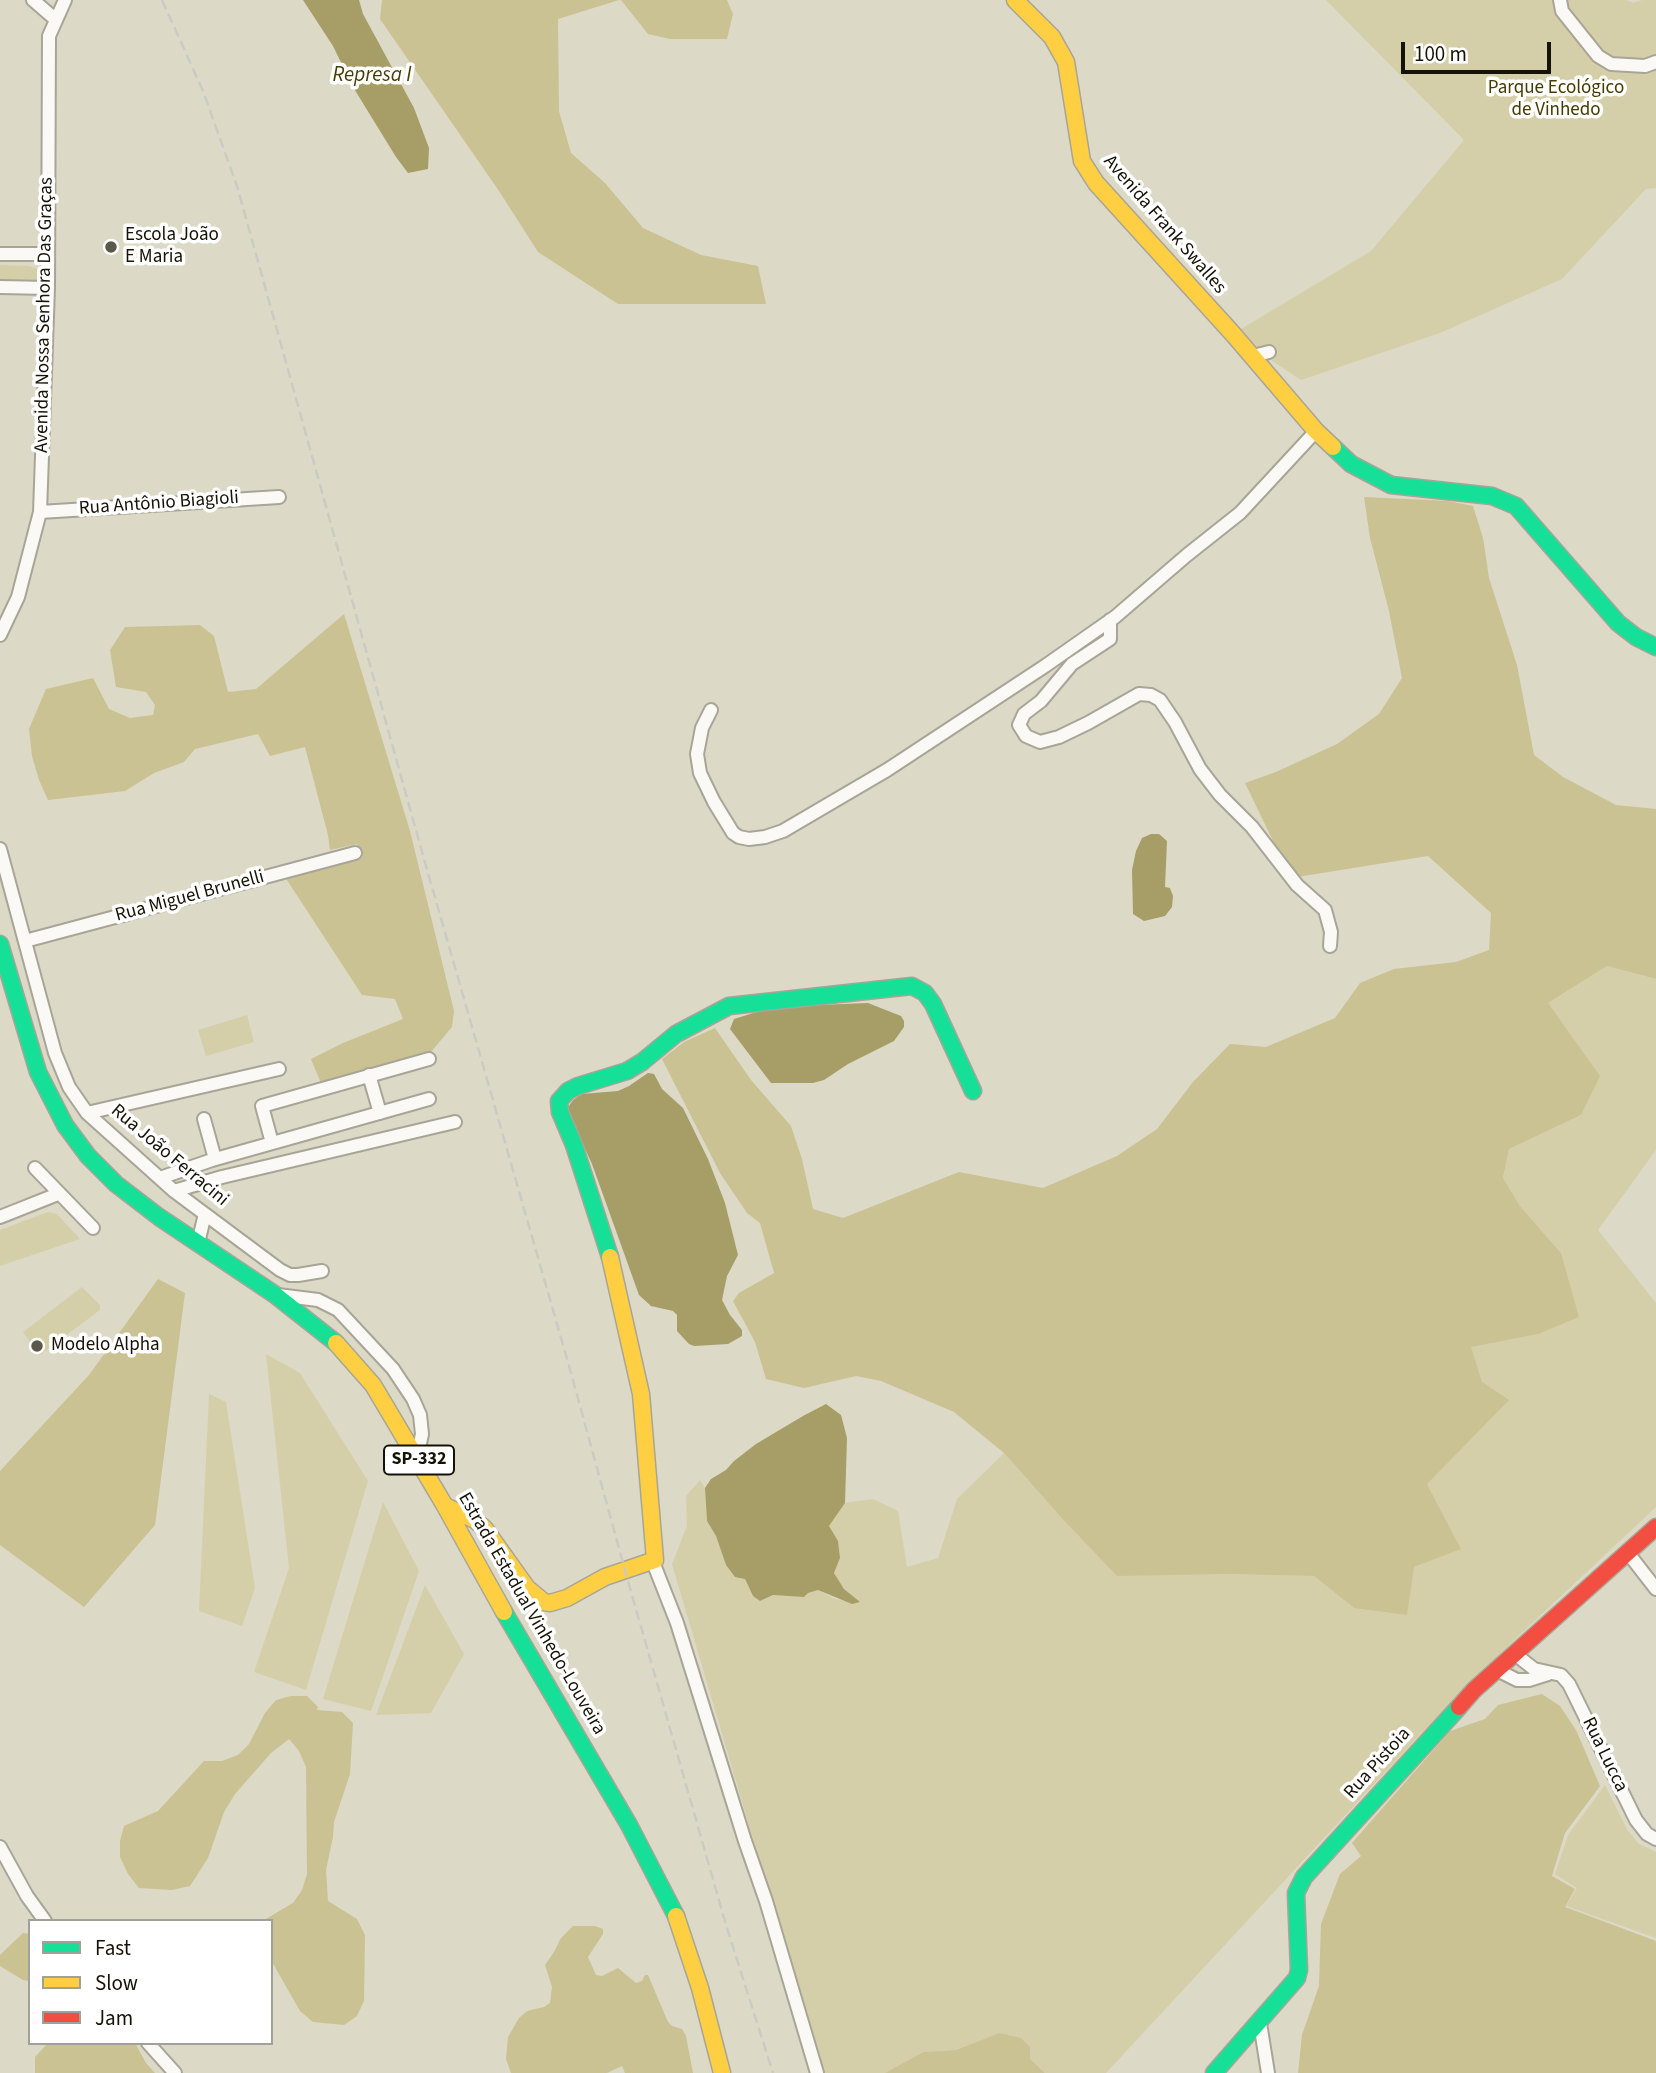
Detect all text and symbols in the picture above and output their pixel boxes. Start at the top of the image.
scale bar [1404,28,1554,72]
text: 100 m [1414,39,1467,69]
water label: Represa I [333,63,411,89]
park label: Parque Ecológico de Vinhedo [1488,78,1624,122]
street label: Avenida Frank Swalles [1098,151,1230,299]
street label: Avenida Nossa Senhora Das Graças [31,177,59,453]
place label: Escola João E Maria [125,225,219,269]
marker: Escola João E Maria [103,239,119,255]
street label: Rua Antônio Biagioli [78,487,240,521]
street label: Rua Miguel Brunelli [113,866,267,928]
street label: Rua João Ferracini [106,1100,232,1212]
place label: Modelo Alpha [51,1335,160,1357]
marker: Modelo Alpha [29,1338,45,1354]
road number: SP-332 [384,1446,454,1475]
street label: Estrada Estadual Vinhedo-Louveira [452,1489,610,1739]
street label: Rua Lucca [1576,1714,1632,1796]
street label: Rua Pistoia [1340,1724,1416,1804]
legend [28,1919,273,2045]
text: Fast [95,1933,131,1963]
text: Slow [95,1968,138,1998]
text: Jam [95,2003,133,2033]

